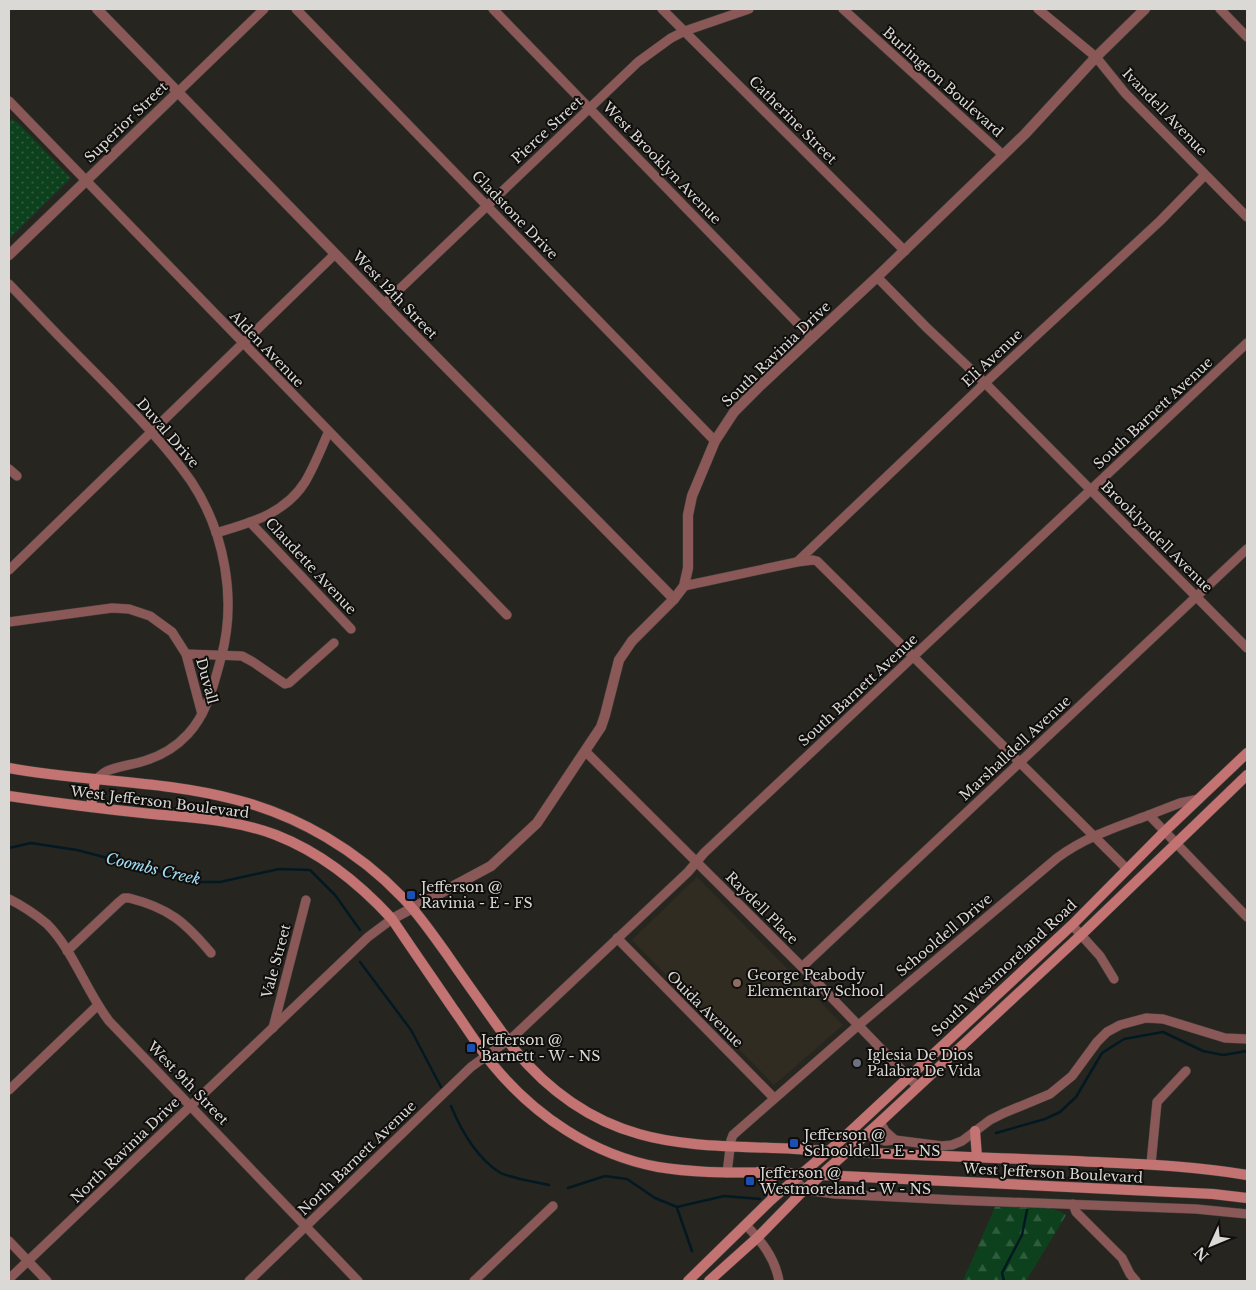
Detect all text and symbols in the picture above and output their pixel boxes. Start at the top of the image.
street label: Burlington Boulevard [879,23,1007,141]
street label: Ivandell Avenue [1119,65,1211,159]
street label: Catherine Street [745,72,841,168]
street label: Superior Street [81,77,172,166]
street label: Pierce Street [508,92,587,167]
street label: West Brooklyn Avenue [598,97,725,228]
street label: Gladstone Drive [468,167,562,263]
street label: West 12th Street [348,247,442,343]
street label: South Ravinia Drive [718,297,834,411]
street label: Alden Avenue [225,306,308,391]
street label: Eli Avenue [958,325,1026,391]
street label: South Barnett Avenue [1090,353,1216,473]
street label: Duval Drive [133,394,203,472]
street label: Brooklyndell Avenue [1097,477,1217,597]
street label: Claudette Avenue [262,514,360,618]
street label: South Barnett Avenue [795,630,921,750]
street label: Duvall [192,656,222,706]
street label: Marshalldell Avenue [956,692,1074,804]
street label: West Jefferson Boulevard [69,782,251,822]
water label: Coombs Creek [104,848,202,889]
street label: Raydell Place [722,868,802,948]
place label: Jefferson @ Ravinia - E - FS [419,878,532,912]
marker: Jefferson @ Ravinia - E - FS [405,889,417,901]
street label: Schooldell Drive [892,890,996,980]
street label: South Westmoreland Road [928,895,1081,1040]
street label: Vale Street [257,921,295,1001]
place label: George Peabody Elementary School [747,966,884,1000]
street label: Ouida Avenue [663,967,747,1051]
marker: George Peabody Elementary School [731,977,743,989]
place label: Jefferson @ Barnett - W - NS [479,1031,600,1065]
street label: West 9th Street [143,1037,233,1129]
marker: Jefferson @ Barnett - W - NS [465,1042,477,1054]
place label: Iglesia De Dios Palabra De Vida [867,1046,981,1080]
marker: Iglesia De Dios Palabra De Vida [851,1057,863,1069]
street label: North Ravinia Drive [67,1093,183,1207]
street label: North Barnett Avenue [294,1097,420,1219]
place label: Jefferson @ Schooldell - E - NS [802,1126,940,1160]
marker: Jefferson @ Schooldell - E - NS [788,1137,800,1149]
street label: West Jefferson Boulevard [962,1159,1144,1187]
place label: Jefferson @ Westmoreland - W - NS [758,1164,931,1198]
marker: Jefferson @ Westmoreland - W - NS [744,1175,756,1187]
north arrow [1186,1220,1236,1270]
text: N [1191,1243,1213,1265]

